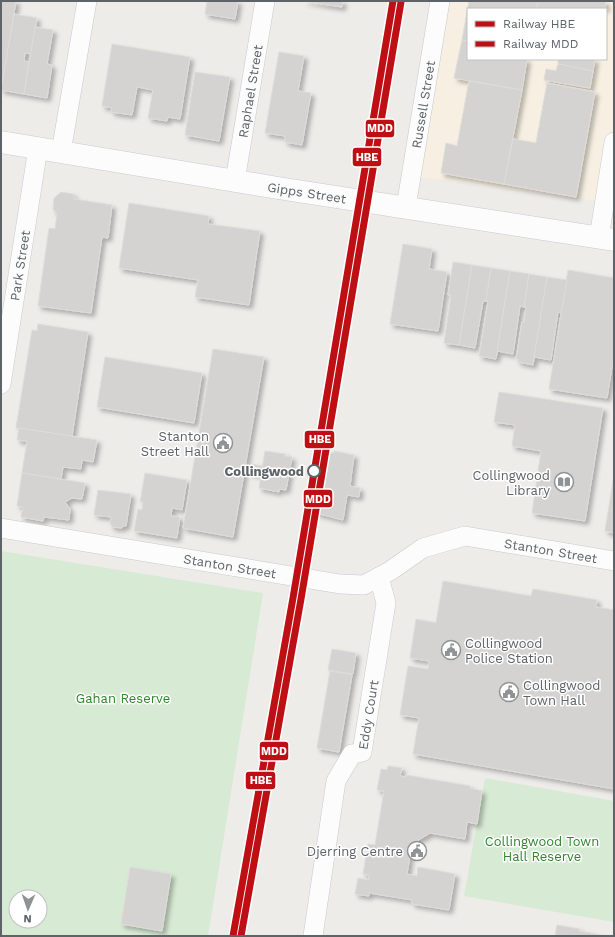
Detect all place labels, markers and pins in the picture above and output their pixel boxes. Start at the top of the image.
place label: Stanton Street Hall [141,429,209,459]
public building icon: Stanton Street Hall [212,432,234,454]
place label: Collingwood [225,464,304,479]
marker: Collingwood [307,464,321,478]
place label: Collingwood Library [473,468,550,498]
library icon: Collingwood Library [553,471,575,493]
place label: Collingwood Police Station [465,636,553,666]
public building icon: Collingwood Police Station [440,639,462,661]
place label: Collingwood Town Hall [523,678,600,708]
public building icon: Collingwood Town Hall [498,681,520,703]
public building icon: Djerring Centre [406,840,428,862]
place label: Djerring Centre [307,844,403,859]

